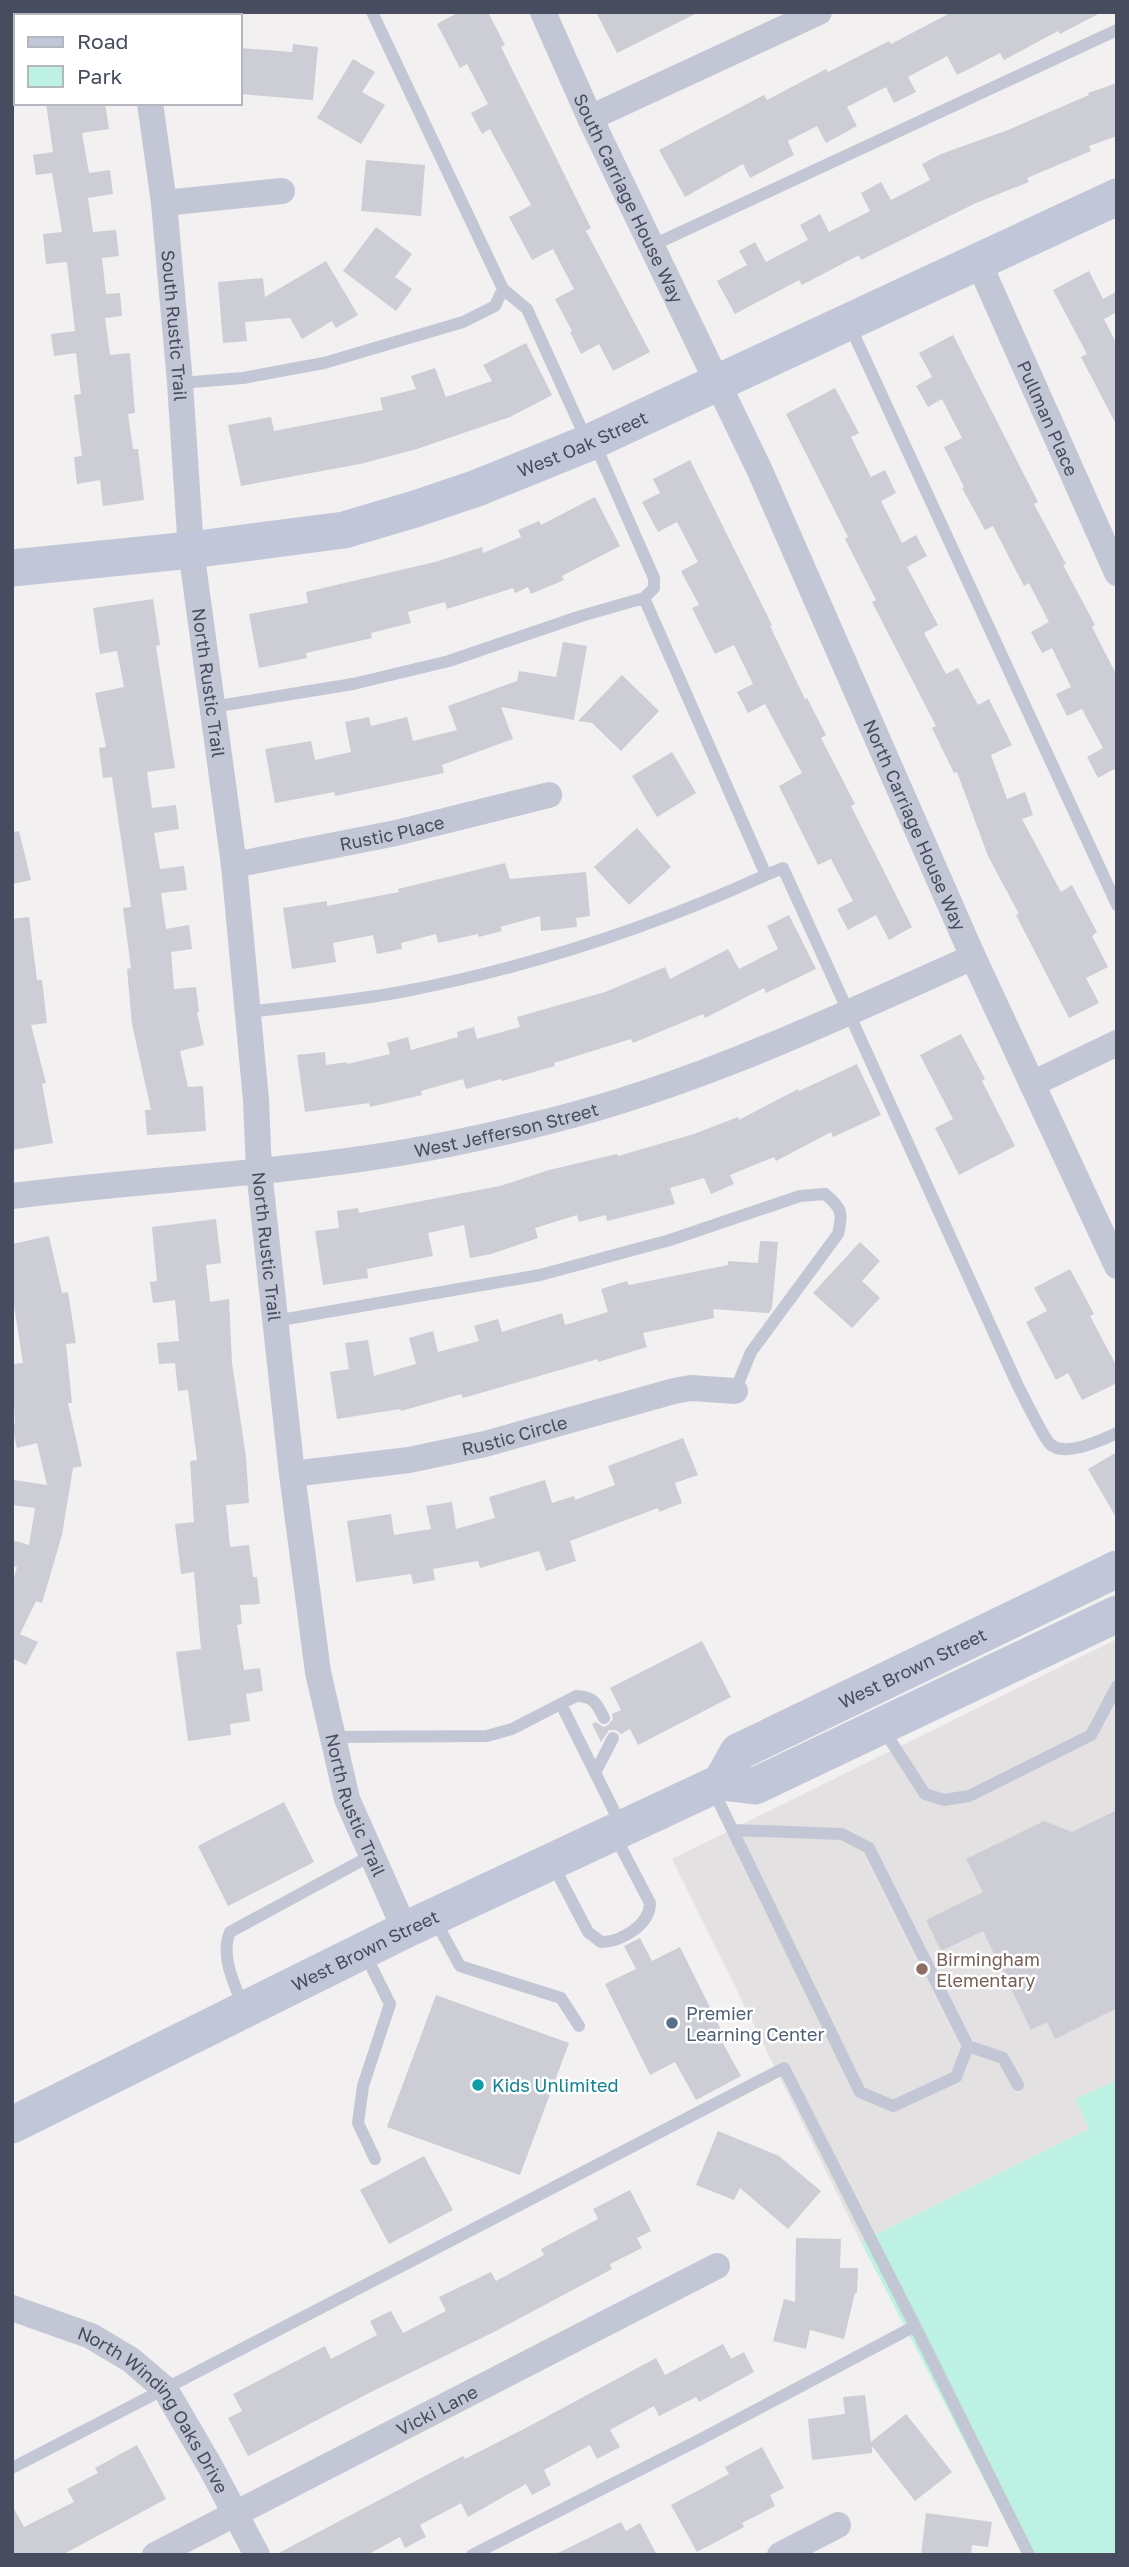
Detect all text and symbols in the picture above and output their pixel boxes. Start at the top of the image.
legend [14,14,242,105]
text: Road [77,28,128,54]
text: Park [77,63,123,89]
street label: South Carriage House Way [569,90,688,307]
street label: South Rustic Trail [157,249,192,402]
street label: Pullman Place [1013,357,1083,479]
street label: West Oak Street [514,406,651,482]
street label: North Rustic Trail [188,607,230,759]
street label: North Carriage House Way [859,716,971,934]
street label: Rustic Place [337,810,446,855]
street label: West Jefferson Street [412,1097,601,1161]
street label: North Rustic Trail [248,1170,286,1323]
street label: Rustic Circle [460,1411,570,1460]
street label: West Brown Street [835,1623,990,1713]
street label: North Rustic Trail [321,1731,391,1880]
street label: West Brown Street [288,1905,442,1996]
place label: Birmingham Elementary [936,1948,1040,1991]
marker: Birmingham Elementary [914,1961,930,1977]
place label: Premier Learning Center [686,2002,824,2045]
marker: Premier Learning Center [664,2015,680,2031]
place label: Kids Unlimited [492,2074,619,2096]
marker: Kids Unlimited [470,2077,486,2093]
street label: North Winding Oaks Drive [75,2321,233,2497]
street label: Vicki Lane [393,2380,481,2440]

